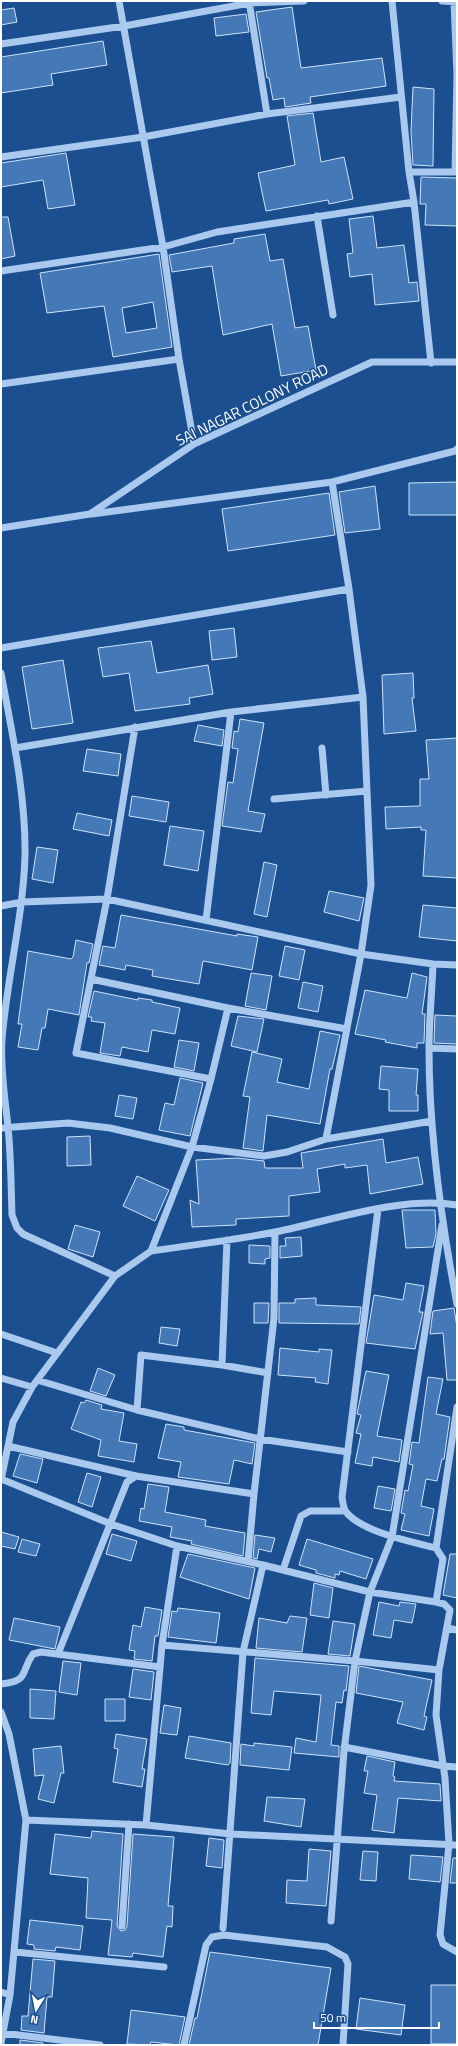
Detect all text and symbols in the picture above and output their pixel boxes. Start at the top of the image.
street label: SAI NAGAR COLONY ROAD [172,358,332,452]
north arrow [16,1990,56,2030]
scale bar [314,2004,439,2030]
text: 50 m [320,2008,346,2027]
text: N [29,2011,39,2028]

